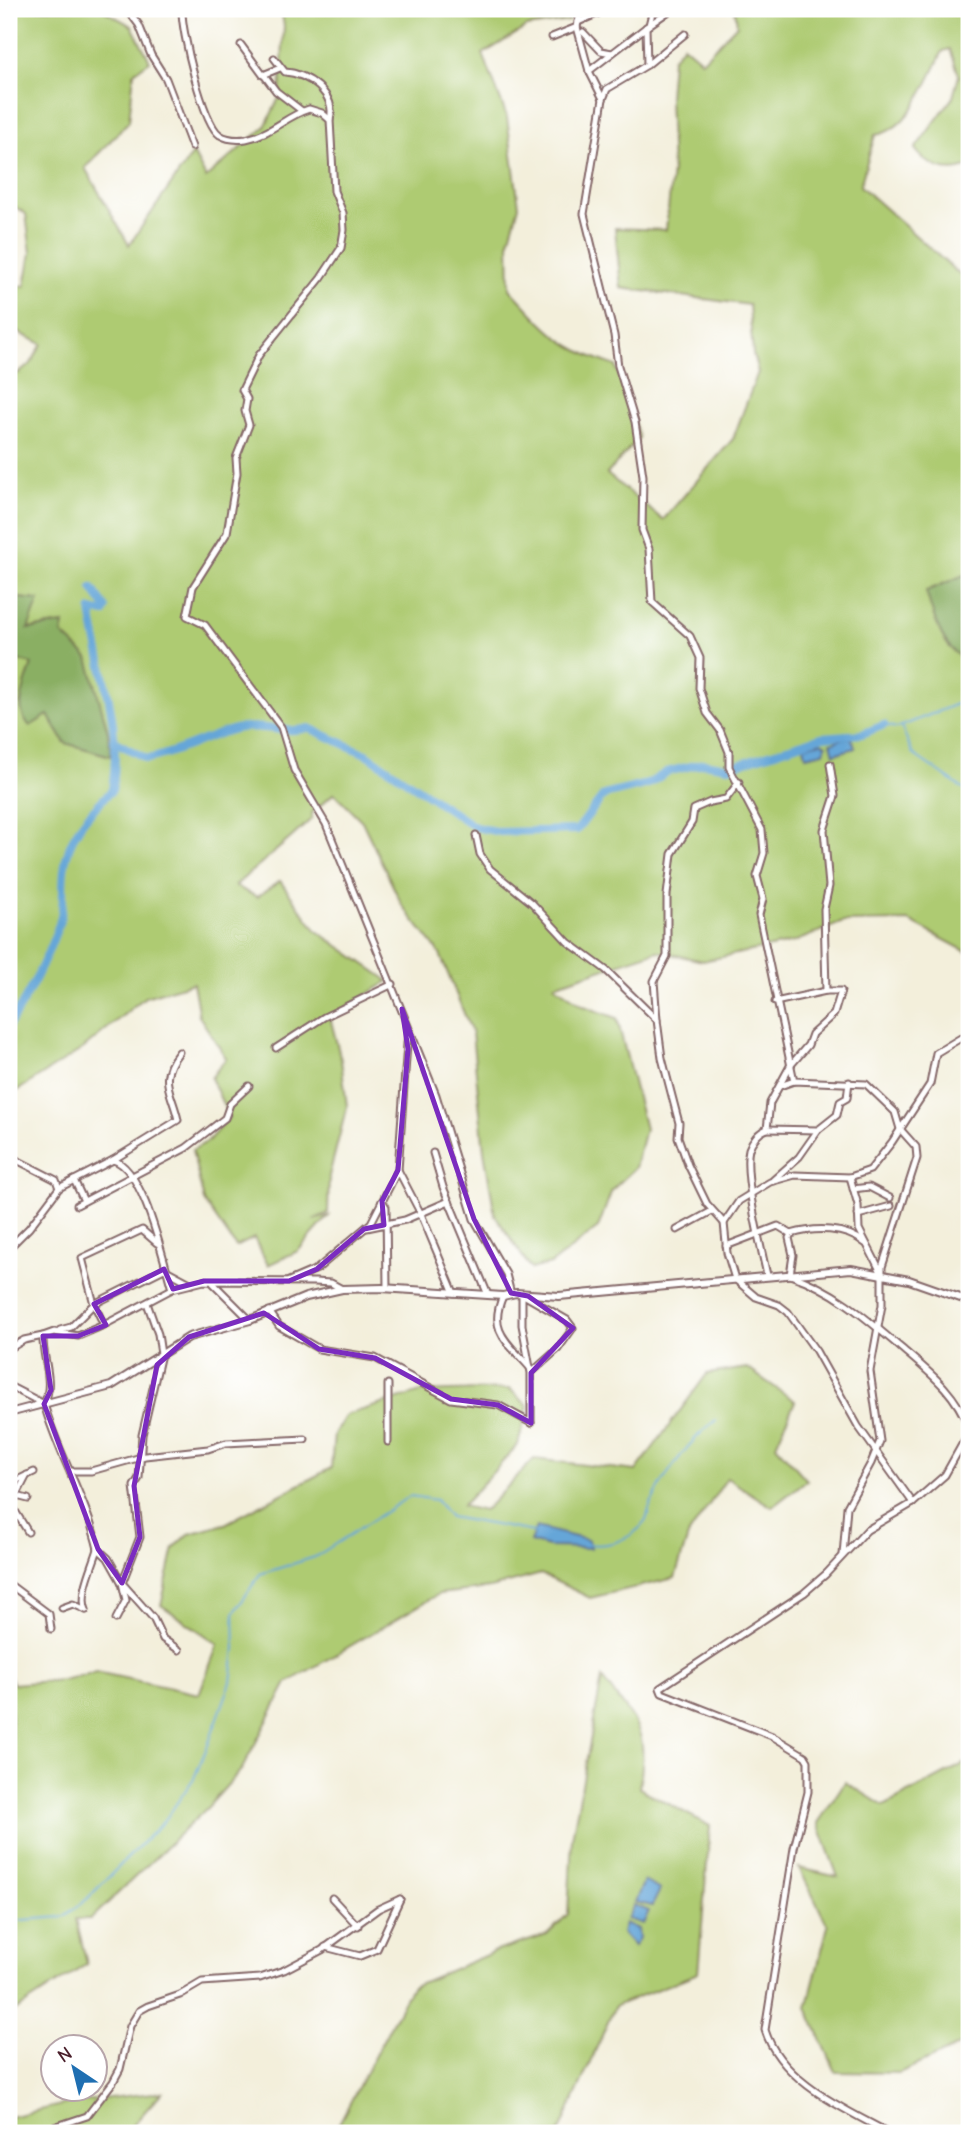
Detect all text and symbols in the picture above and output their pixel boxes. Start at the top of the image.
north arrow [38,2034,108,2104]
text: N [53,2042,76,2067]

